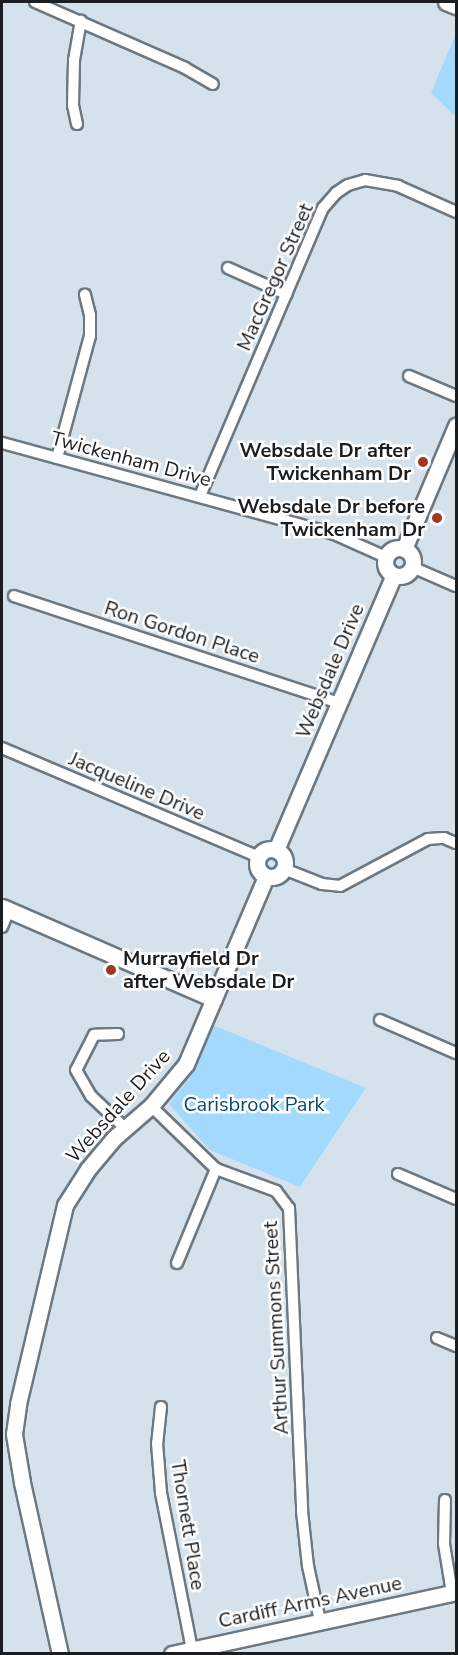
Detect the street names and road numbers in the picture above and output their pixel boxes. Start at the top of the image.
street label: MacGregor Street [232,200,318,354]
street label: Twickenham Drive [48,426,214,492]
street label: Ron Gordon Place [101,596,263,668]
street label: Websdale Drive [291,600,369,742]
street label: Jacqueline Drive [66,747,208,825]
street label: Websdale Drive [61,1044,175,1168]
street label: Arthur Summons Street [258,1221,294,1435]
street label: Thornett Place [166,1458,210,1592]
street label: Cardiff Arms Avenue [216,1571,404,1633]

